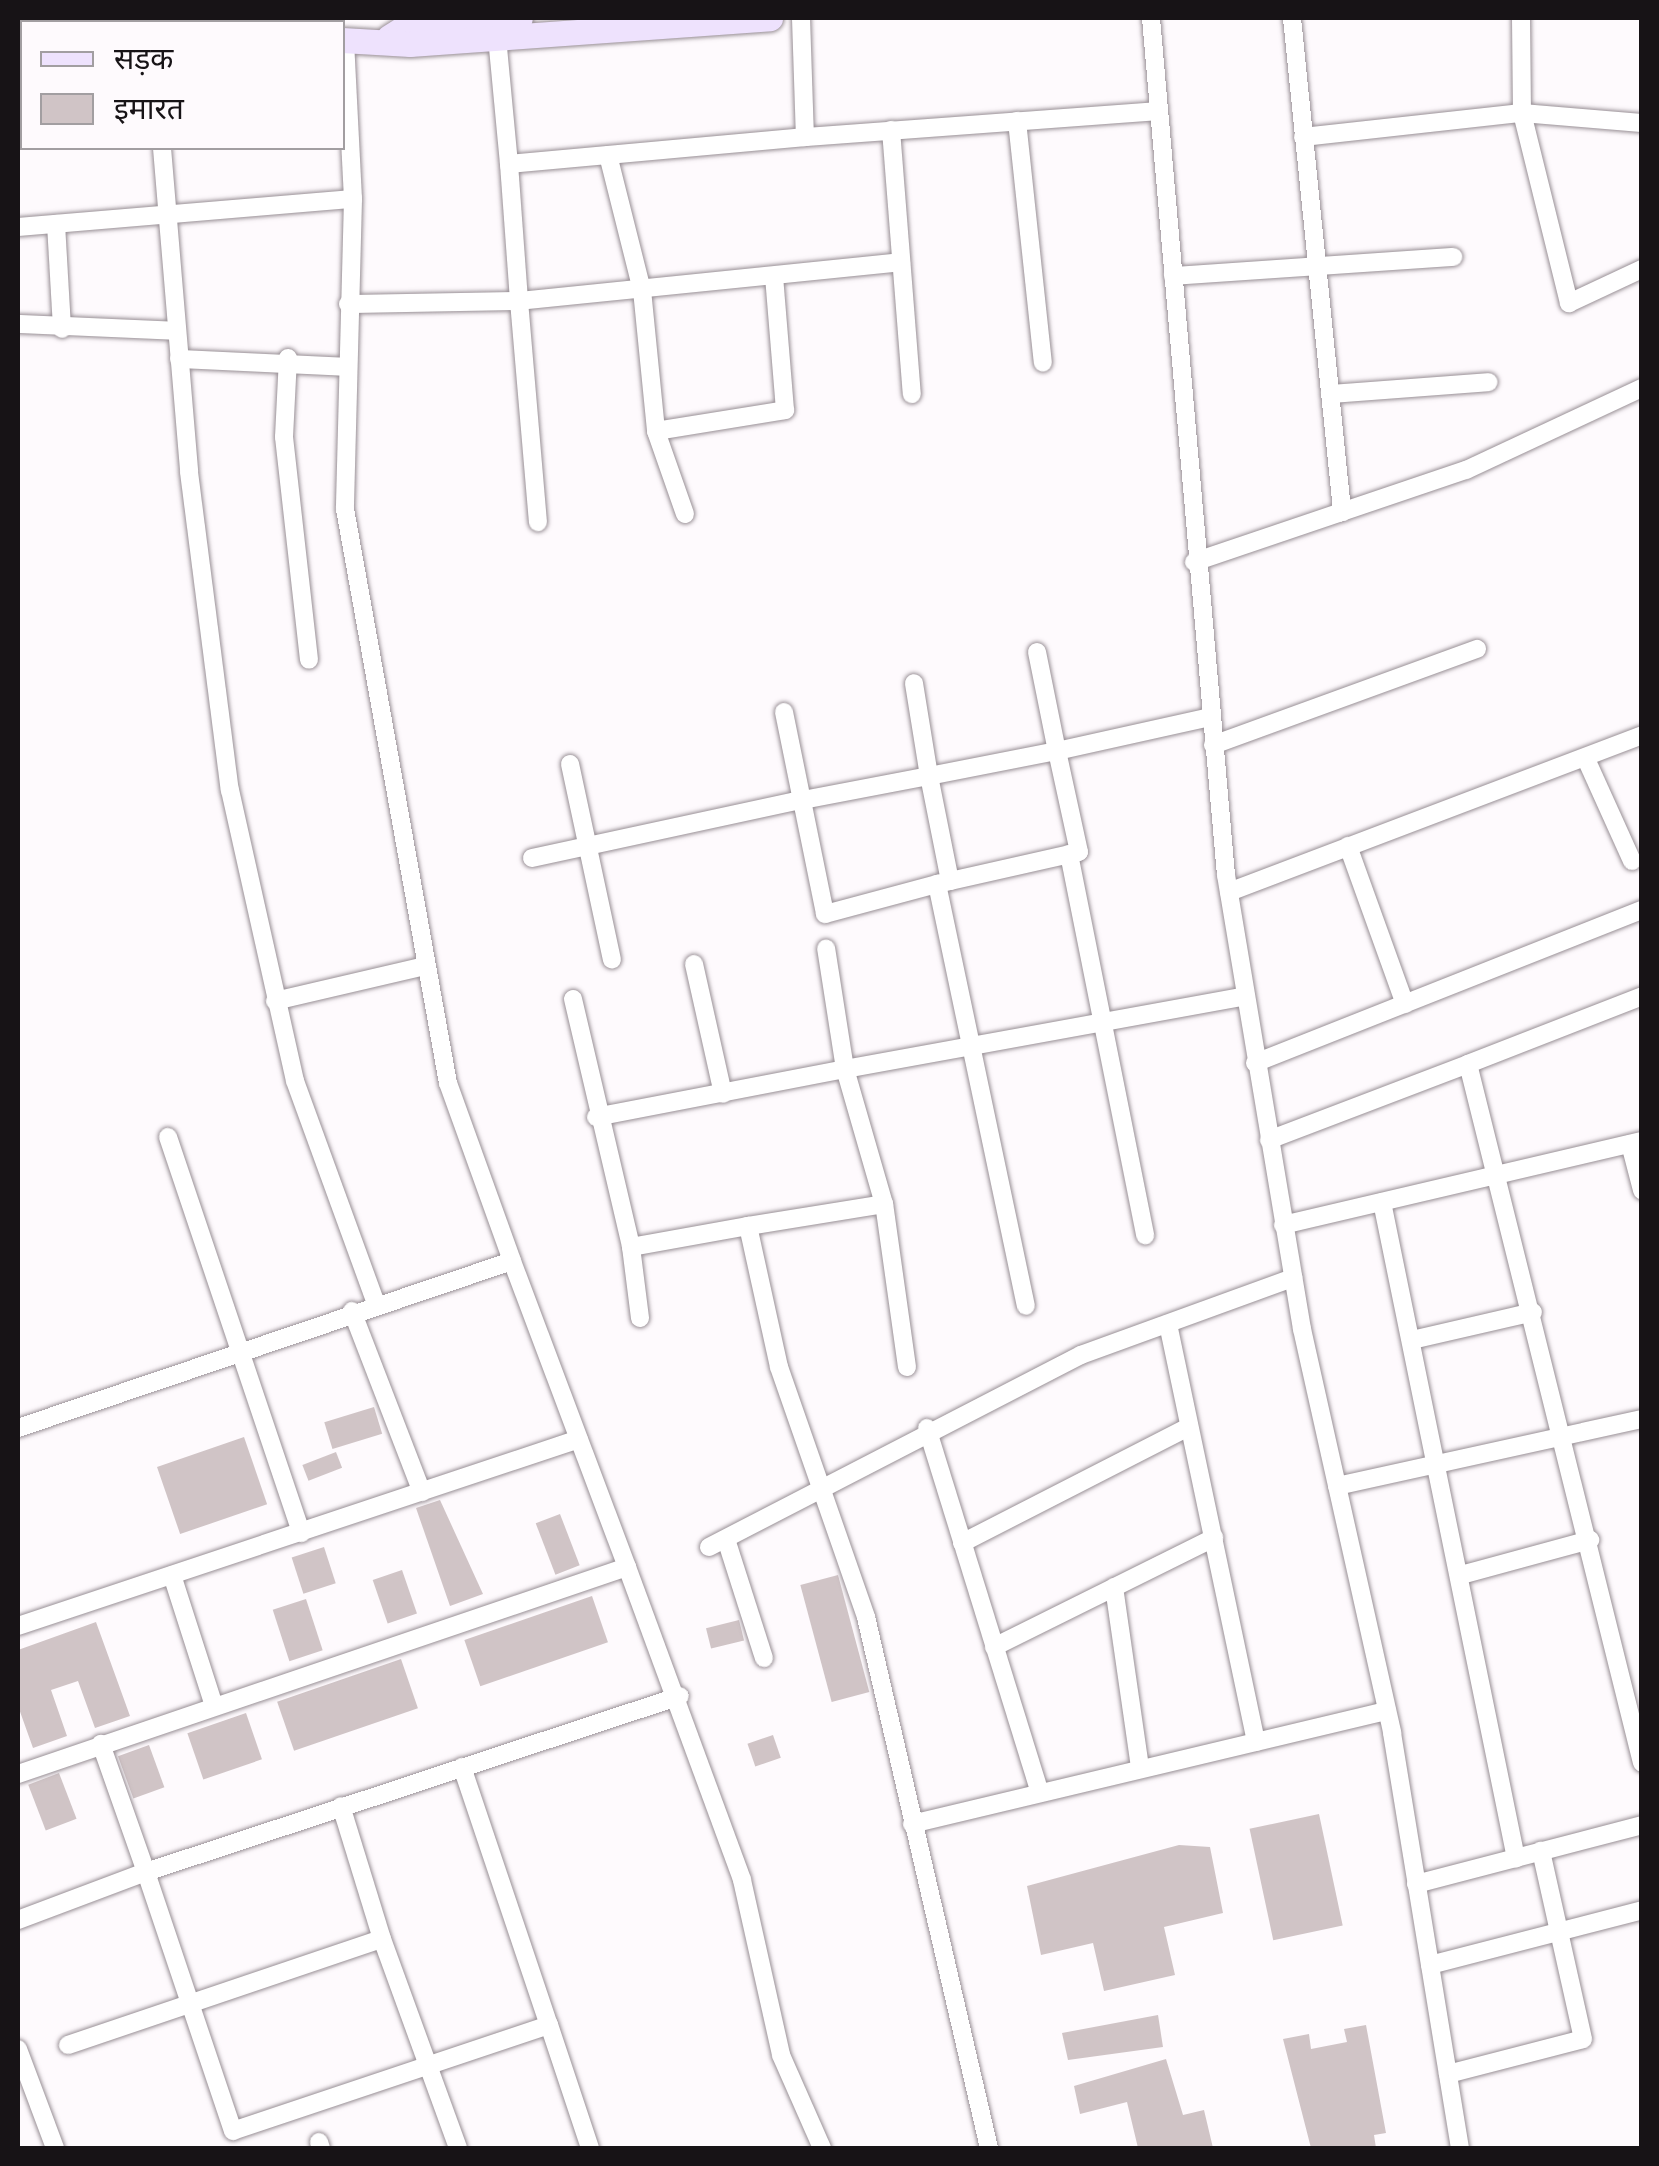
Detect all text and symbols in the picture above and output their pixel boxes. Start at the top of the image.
legend [20,20,345,150]
text: सड़क [114,38,173,81]
text: इमारत [114,88,184,131]

